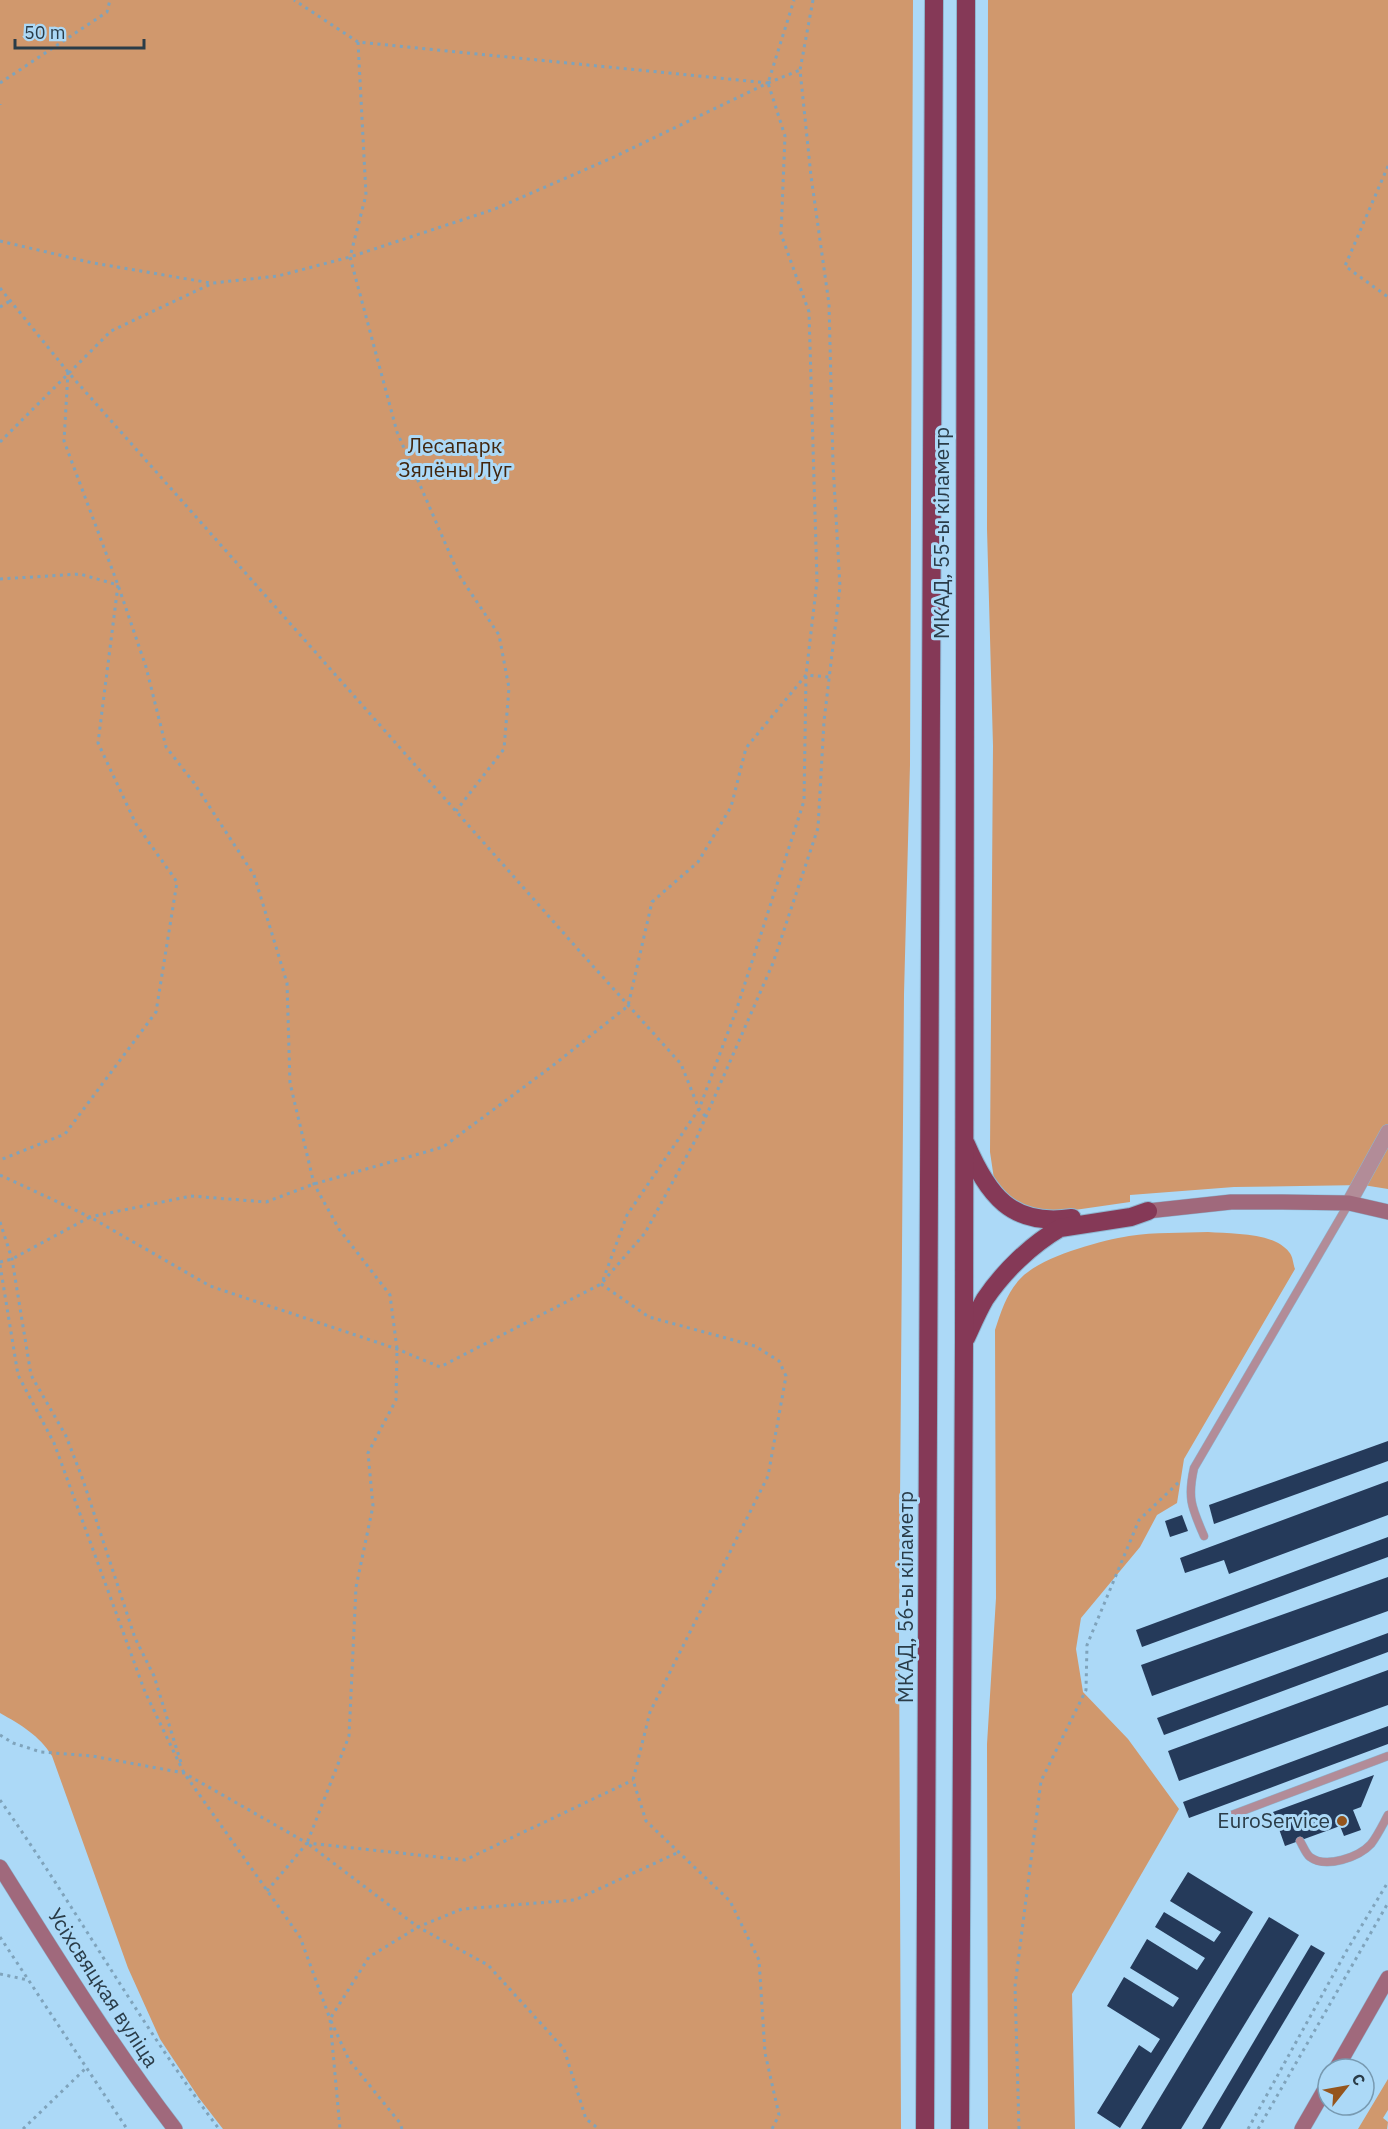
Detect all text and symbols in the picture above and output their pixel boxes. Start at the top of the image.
scale bar [15,12,144,50]
text: 50 m [24,21,66,44]
street label: МКАД, 55-ы кіламетр [927,427,955,639]
park label: Лесапарк Зялёны Луг [398,431,512,483]
street label: МКАД, 56-ы кіламетр [891,1491,919,1703]
place label: EuroService [1217,1806,1330,1834]
marker: EuroService [1335,1814,1349,1828]
street label: Усіхсвяцкая вуліца [42,1902,166,2072]
north arrow [1316,2057,1376,2117]
text: С [1348,2070,1370,2089]

